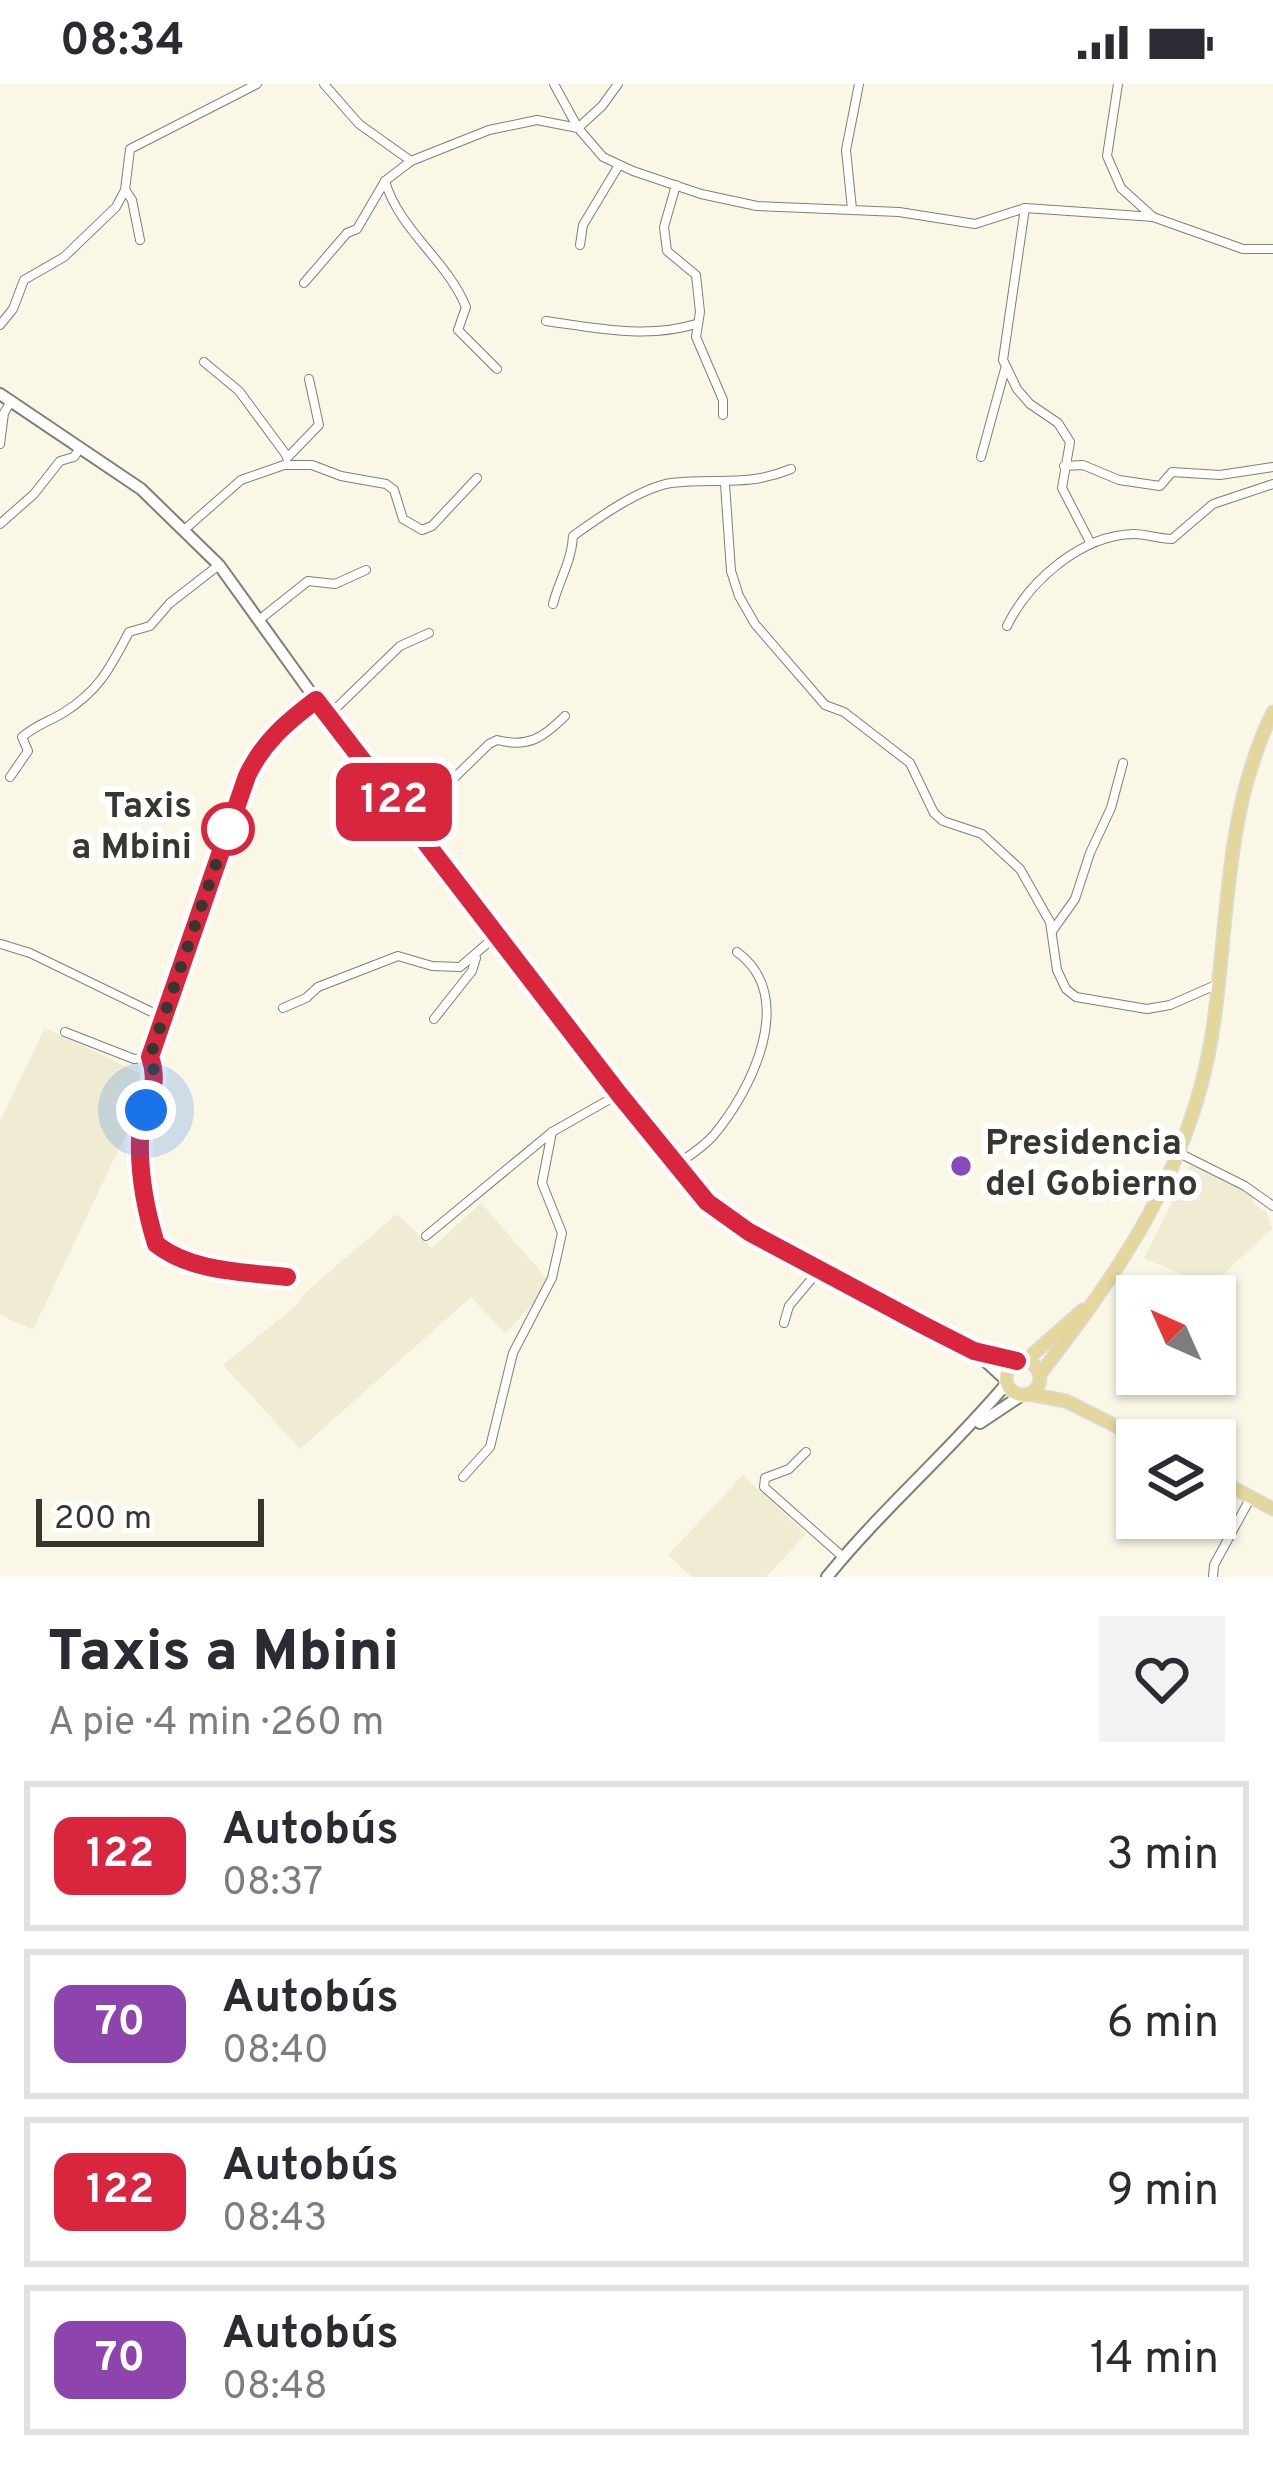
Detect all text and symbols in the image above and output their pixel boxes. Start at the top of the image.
text: 08:34 [60,14,185,71]
line badge: 122 [325,763,463,841]
text: 122 [360,775,428,828]
place label: Taxis a Mbini [71,785,192,872]
marker: Taxis a Mbini [203,804,253,854]
your location [116,1080,176,1140]
place label: Presidencia del Gobierno [985,1122,1198,1209]
marker: Presidencia del Gobierno [948,1153,974,1179]
north arrow [1116,1275,1236,1395]
map controls [1116,1275,1236,1539]
button: layers [1116,1419,1236,1539]
scale bar [36,1493,264,1546]
text: 200 m [54,1499,152,1541]
button: heart [1099,1616,1225,1742]
text: Taxis a Mbini [48,1619,399,1691]
text: A pie · 4 min · 260 m [48,1700,384,1749]
text: Autobús [222,1803,399,1860]
text: 3 min [1106,1828,1219,1885]
text: 122 [86,1829,154,1882]
text: 08:37 [222,1860,323,1909]
text: Autobús [222,1971,399,2028]
text: 6 min [1107,1996,1219,2053]
text: 70 [95,1997,145,2050]
text: 08:40 [222,2028,329,2077]
text: Autobús [222,2139,399,2196]
text: 9 min [1107,2164,1219,2221]
text: 122 [86,2165,154,2218]
text: 08:43 [222,2196,327,2245]
text: Autobús [222,2307,399,2364]
text: 14 min [1090,2332,1219,2389]
text: 70 [95,2333,145,2386]
text: 08:48 [222,2364,328,2413]

